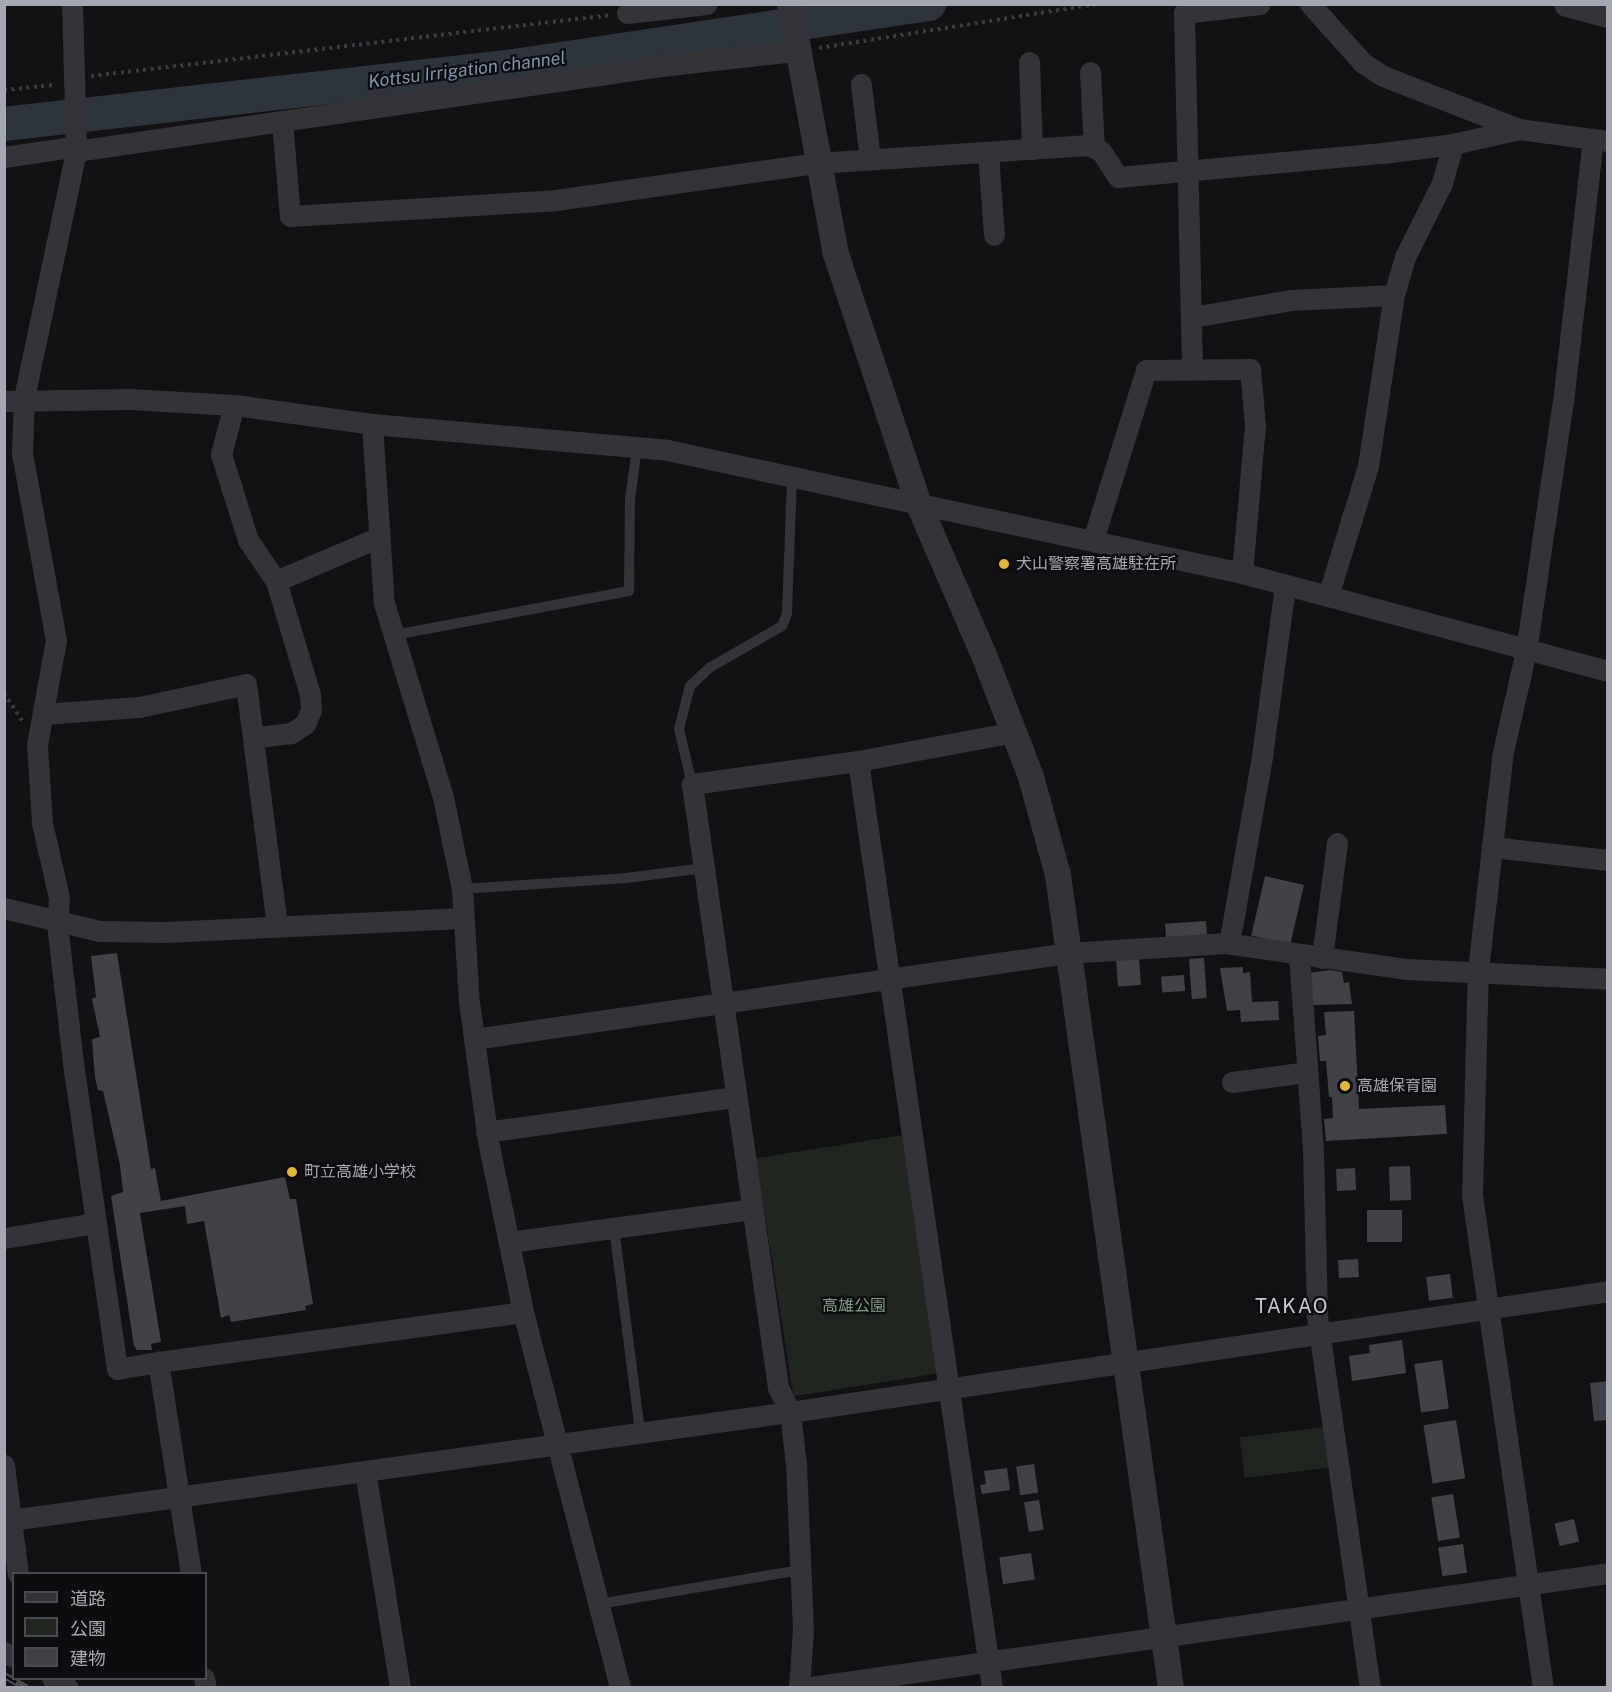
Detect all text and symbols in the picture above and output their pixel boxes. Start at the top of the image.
water label: Kottsu Irrigation channel [367,47,567,93]
place label: 犬山警察署高雄駐在所 [1016,554,1176,574]
marker: 犬山警察署高雄駐在所 [997,557,1011,571]
place label: 高雄保育園 [1357,1076,1437,1096]
marker: 高雄保育園 [1338,1079,1352,1093]
place label: 町立高雄小学校 [304,1162,416,1182]
marker: 町立高雄小学校 [285,1165,299,1179]
district label: TAKAO [1255,1294,1329,1318]
park label: 高雄公園 [822,1296,886,1316]
legend [12,1572,207,1680]
text: 道路 [70,1588,106,1609]
text: 公園 [70,1618,106,1639]
text: 建物 [70,1648,106,1669]

